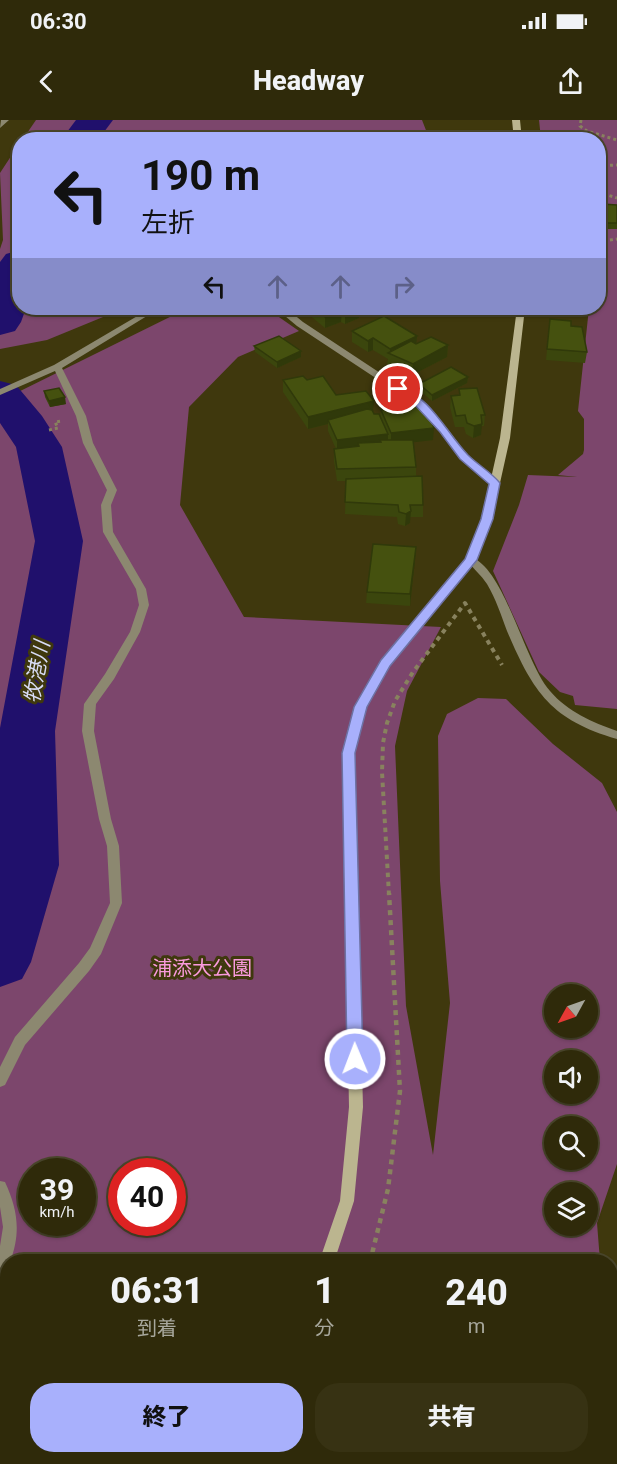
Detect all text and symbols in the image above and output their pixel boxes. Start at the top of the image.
text: 06:30 [30,9,87,34]
icon: back [30,65,63,98]
text: Headway [253,65,364,97]
icon: share [554,65,587,98]
text: 190 m [141,151,260,200]
icon: left [42,156,120,234]
text: 左折 [141,207,195,239]
icon: left [198,270,231,303]
icon: ahead [261,270,294,303]
icon: ahead [324,270,357,303]
icon: right [387,270,420,303]
pin [372,363,423,414]
icon: arrive [381,372,414,405]
water label: 牧港川 [20,637,55,705]
park label: 浦添大公園 [152,956,252,980]
north arrow [544,984,598,1038]
map controls [544,984,598,1236]
position arrow [323,1027,387,1091]
button: sound [544,1050,598,1104]
button: search [544,1116,598,1170]
speed limit sign: 40 [108,1158,186,1236]
text: 39 [40,1172,74,1207]
button: layers [544,1182,598,1236]
text: km/h [39,1203,75,1221]
text: 06:31 [110,1270,204,1312]
text: 1 [314,1270,335,1312]
text: 240 [445,1272,508,1314]
text: m [468,1314,485,1338]
text: 到着 [137,1316,177,1340]
text: 分 [315,1316,335,1340]
button: 終了 [30,1383,303,1452]
button: 共有 [315,1383,588,1452]

